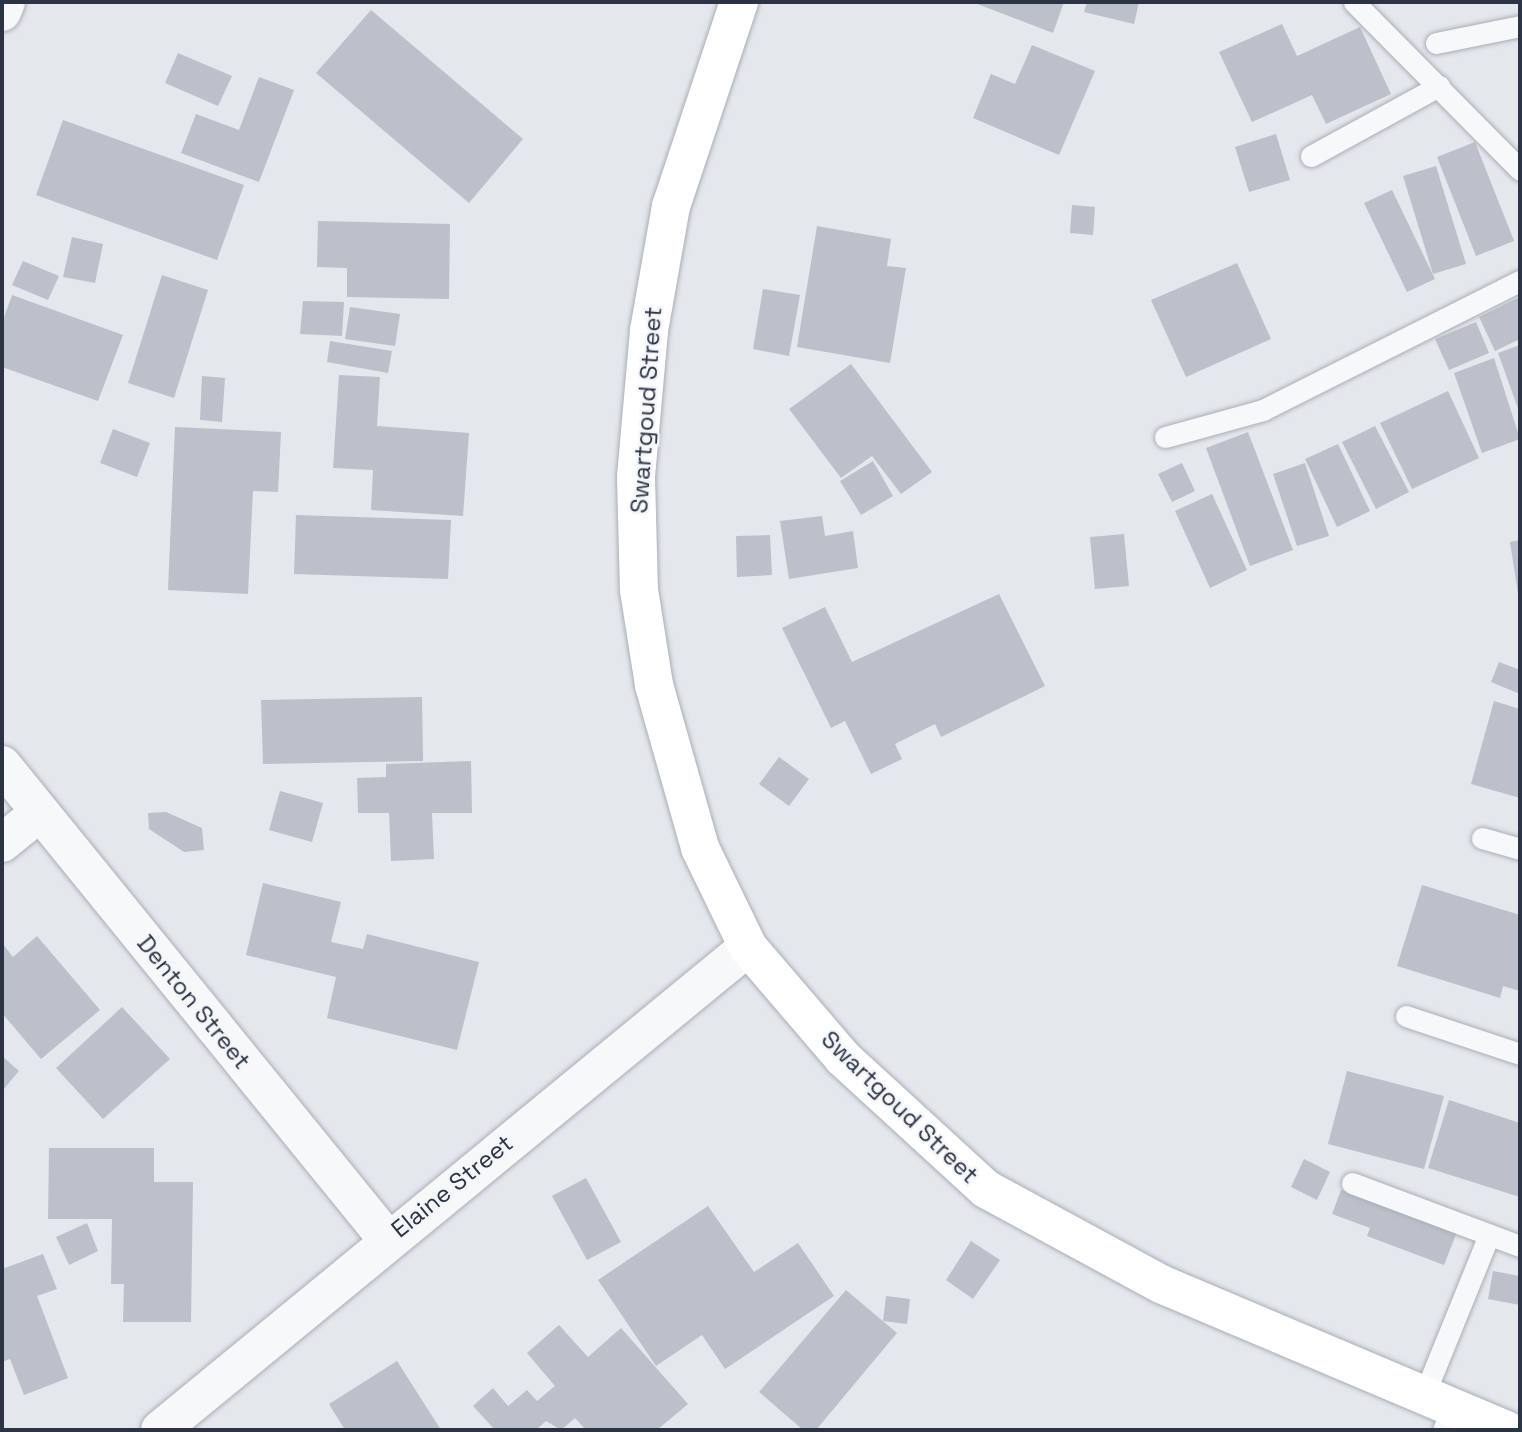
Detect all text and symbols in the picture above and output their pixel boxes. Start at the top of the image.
street label: Swartgoud Street [624,306,668,514]
street label: Denton Street [131,929,257,1075]
street label: Swartgoud Street [816,1025,984,1189]
street label: Elaine Street [386,1128,518,1244]

